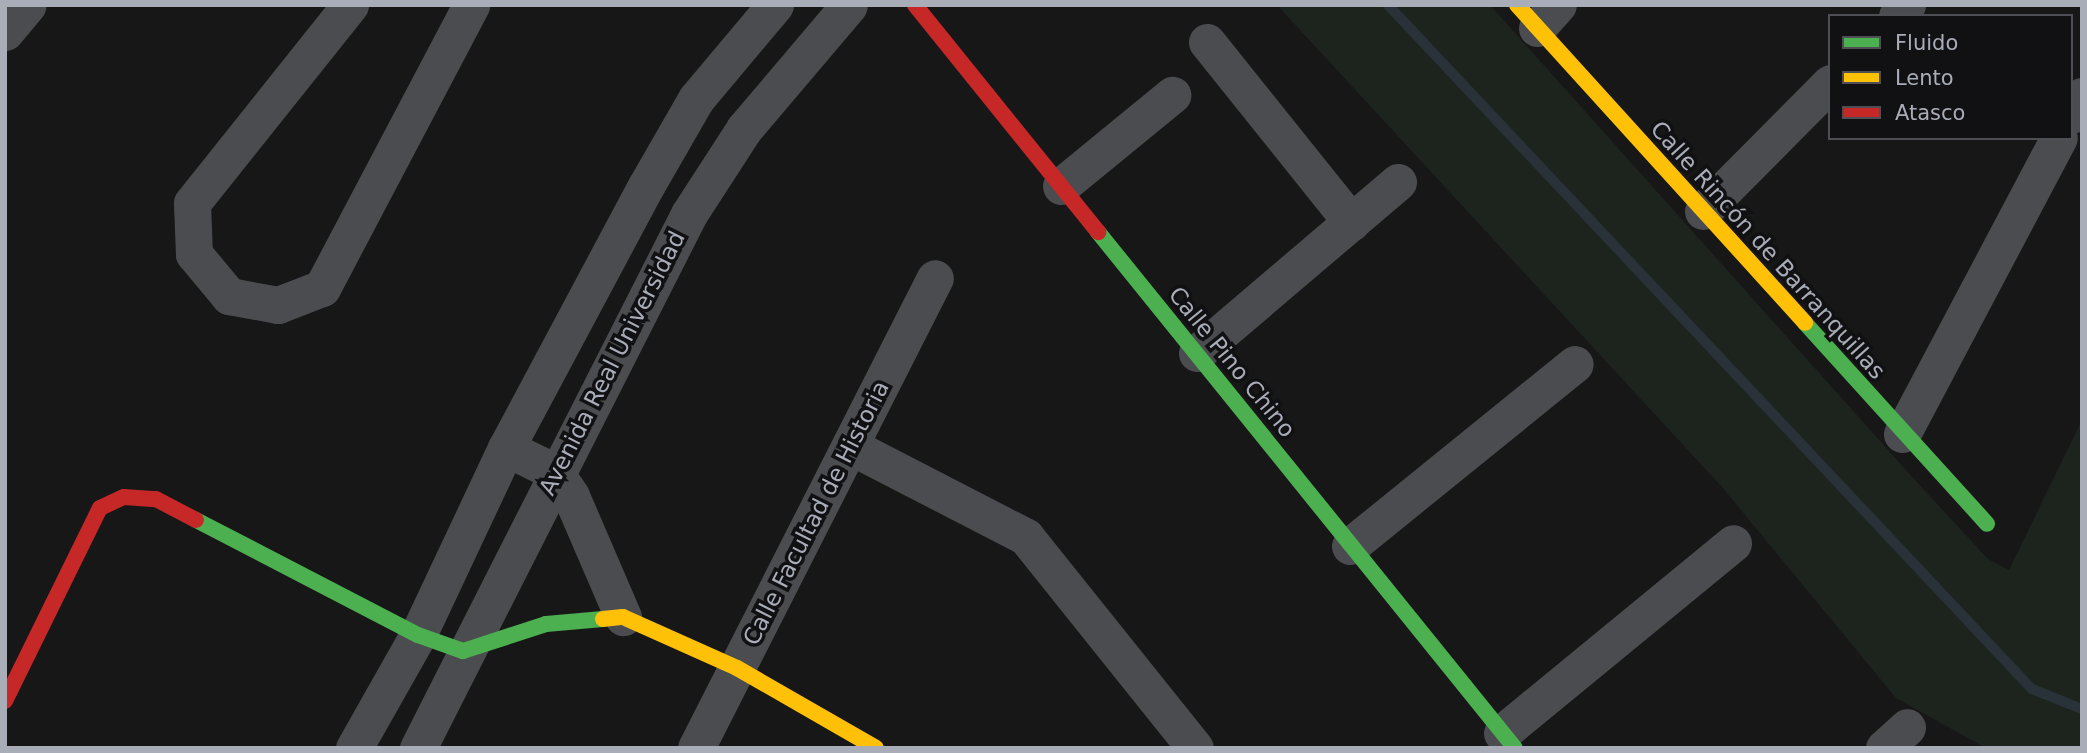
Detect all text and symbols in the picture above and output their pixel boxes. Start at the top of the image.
legend [1828,14,2073,140]
text: Fluido [1895,31,1958,55]
text: Lento [1895,66,1954,90]
text: Atasco [1895,101,1965,125]
street label: Calle Rincón de Barranquillas [1645,115,1891,385]
street label: Avenida Real Universidad [533,226,691,500]
street label: Calle Pino Chino [1163,281,1301,443]
street label: Calle Facultad de Historia [737,376,895,650]

